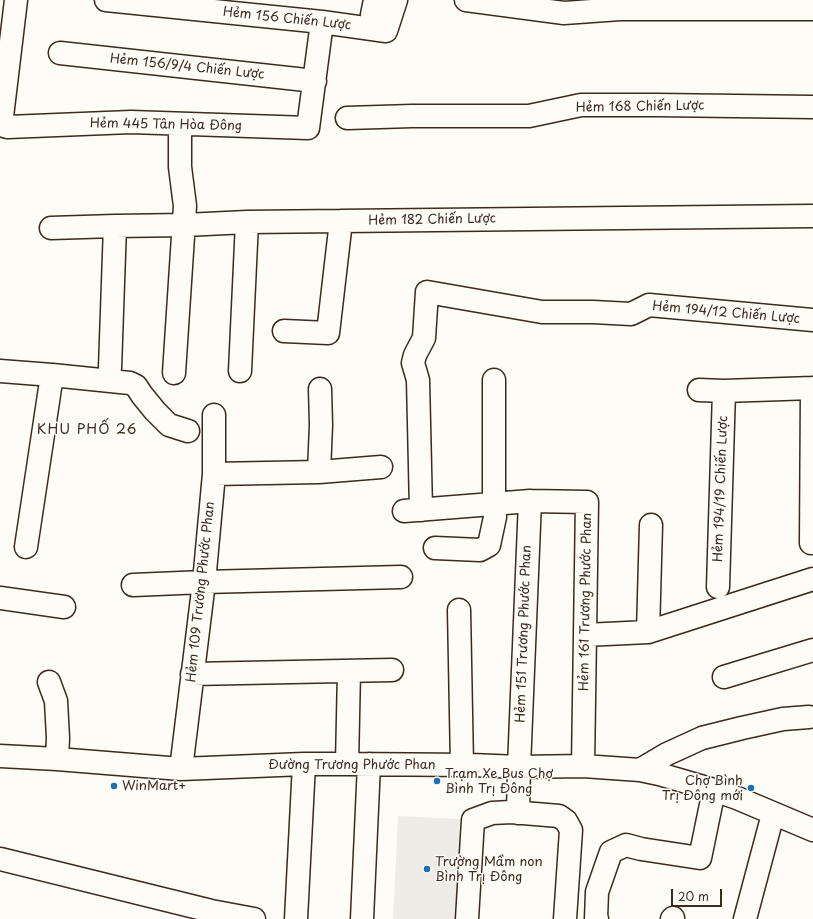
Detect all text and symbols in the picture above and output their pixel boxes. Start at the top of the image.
street label: Hẻm 156 Chiến Lược [222,5,352,33]
street label: Hẻm 156/9/4 Chiến Lược [109,51,265,83]
street label: Hẻm 168 Chiến Lược [576,98,704,116]
street label: Hẻm 445 Tân Hòa Đông [90,116,242,134]
street label: Hẻm 182 Chiến Lược [368,211,496,229]
street label: Hẻm 194/12 Chiến Lược [652,299,800,327]
street label: Hẻm 194/19 Chiến Lược [711,416,731,562]
district label: KHU PHỐ 26 [37,422,137,438]
street label: Hẻm 109 Trương Phước Phan [184,501,218,683]
street label: Hẻm 161 Trương Phước Phan [577,513,595,691]
street label: Hẻm 151 Trương Phước Phan [513,545,535,723]
street label: Đường Trương Phước Phan [268,757,436,773]
place label: Trạm Xe Bus Chợ Bình Trị Đông [445,766,553,797]
place label: Chợ Bình Trị Đông mới [662,773,743,804]
marker: Trạm Xe Bus Chợ Bình Trị Đông [432,776,442,786]
place label: WinMart+ [122,778,186,794]
marker: WinMart+ [109,781,119,791]
marker: Chợ Bình Trị Đông mới [746,783,756,793]
place label: Trường Mầm non Bình Trị Đông [435,854,543,885]
marker: Trường Mầm non Bình Trị Đông [422,864,432,874]
scale bar [673,881,724,907]
text: 20 m [678,887,709,905]

